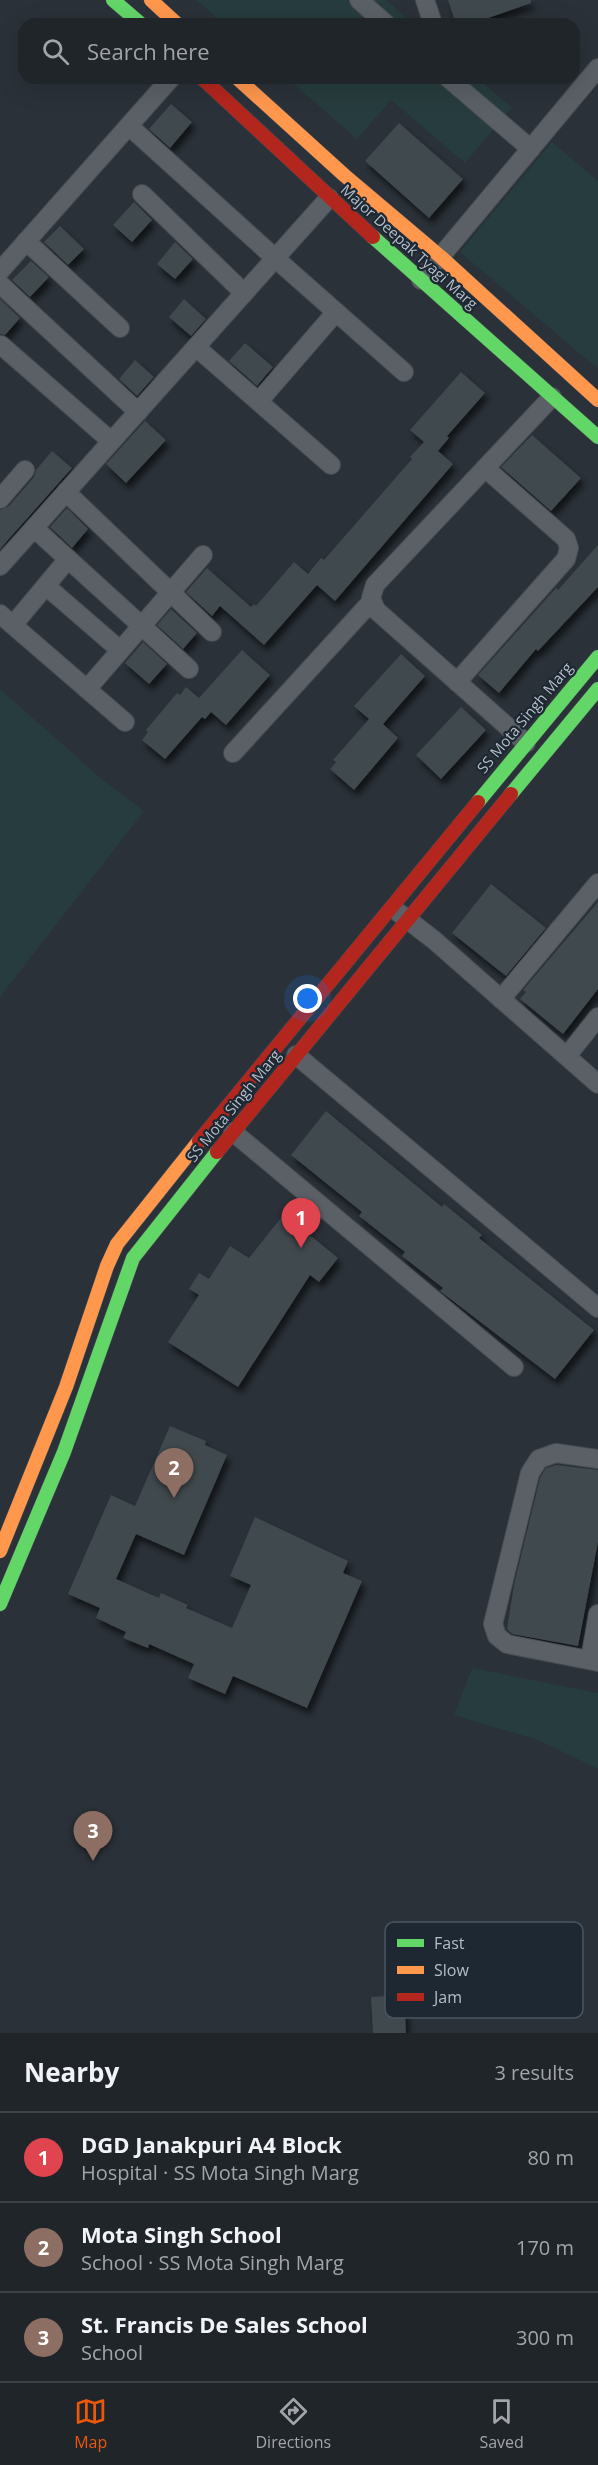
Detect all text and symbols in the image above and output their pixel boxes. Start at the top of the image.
search box [18,18,580,84]
icon: search [39,35,72,68]
text: Search here [87,36,210,66]
street label: Major Deepak Tyagi Marg [337,179,482,313]
street label: SS Mota Singh Marg [472,658,577,777]
your location [293,984,322,1013]
street label: SS Mota Singh Marg [182,1045,285,1166]
pin: 1 [282,1198,320,1248]
pin: 2 [154,1448,194,1498]
pin: 3 [74,1812,112,1861]
legend [385,1922,583,2018]
text: Fast [434,1932,465,1954]
text: Slow [434,1959,469,1981]
text: Jam [432,1986,462,2008]
text: Nearby [24,2054,119,2090]
text: 3 results [494,2059,574,2086]
text: DGD Janakpuri A4 Block [81,2129,342,2159]
text: 1 [38,2144,49,2171]
text: 80 m [527,2144,574,2171]
text: Hospital · SS Mota Singh Marg [81,2159,359,2186]
text: Mota Singh School [81,2219,282,2249]
text: 2 [38,2234,49,2261]
text: 170 m [516,2234,574,2261]
text: School · SS Mota Singh Marg [81,2249,344,2276]
text: St. Francis De Sales School [81,2309,368,2339]
text: 3 [38,2324,49,2351]
text: 300 m [516,2324,574,2351]
text: School [81,2339,143,2366]
tab: Map [74,2395,107,2453]
tab: Directions [256,2395,331,2453]
tab: Saved [479,2395,524,2453]

